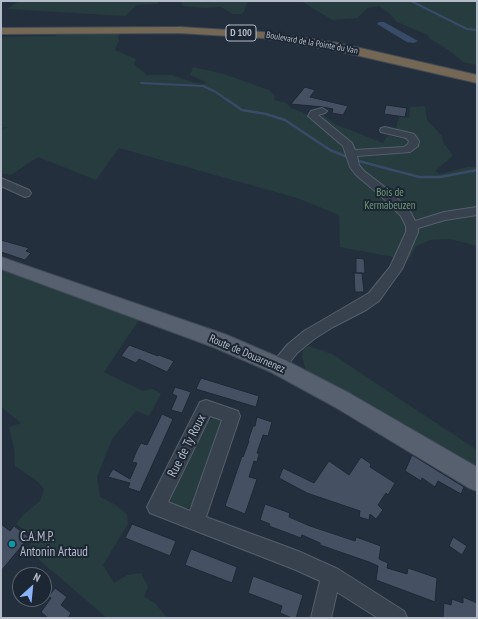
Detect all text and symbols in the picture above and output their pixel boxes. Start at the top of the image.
road number: D 100 [226,25,256,41]
street label: Boulevard de la Pointe du Van [265,30,359,56]
park label: Bois de Kermabeuzen [364,186,416,212]
street label: Route de Douarnenez [207,332,287,376]
street label: Rue de Ty Roux [165,412,209,480]
place label: C.A.M.P. Antonin Artaud [20,529,88,560]
marker: C.A.M.P. Antonin Artaud [7,539,17,549]
north arrow [12,567,52,607]
text: N [31,570,43,585]

